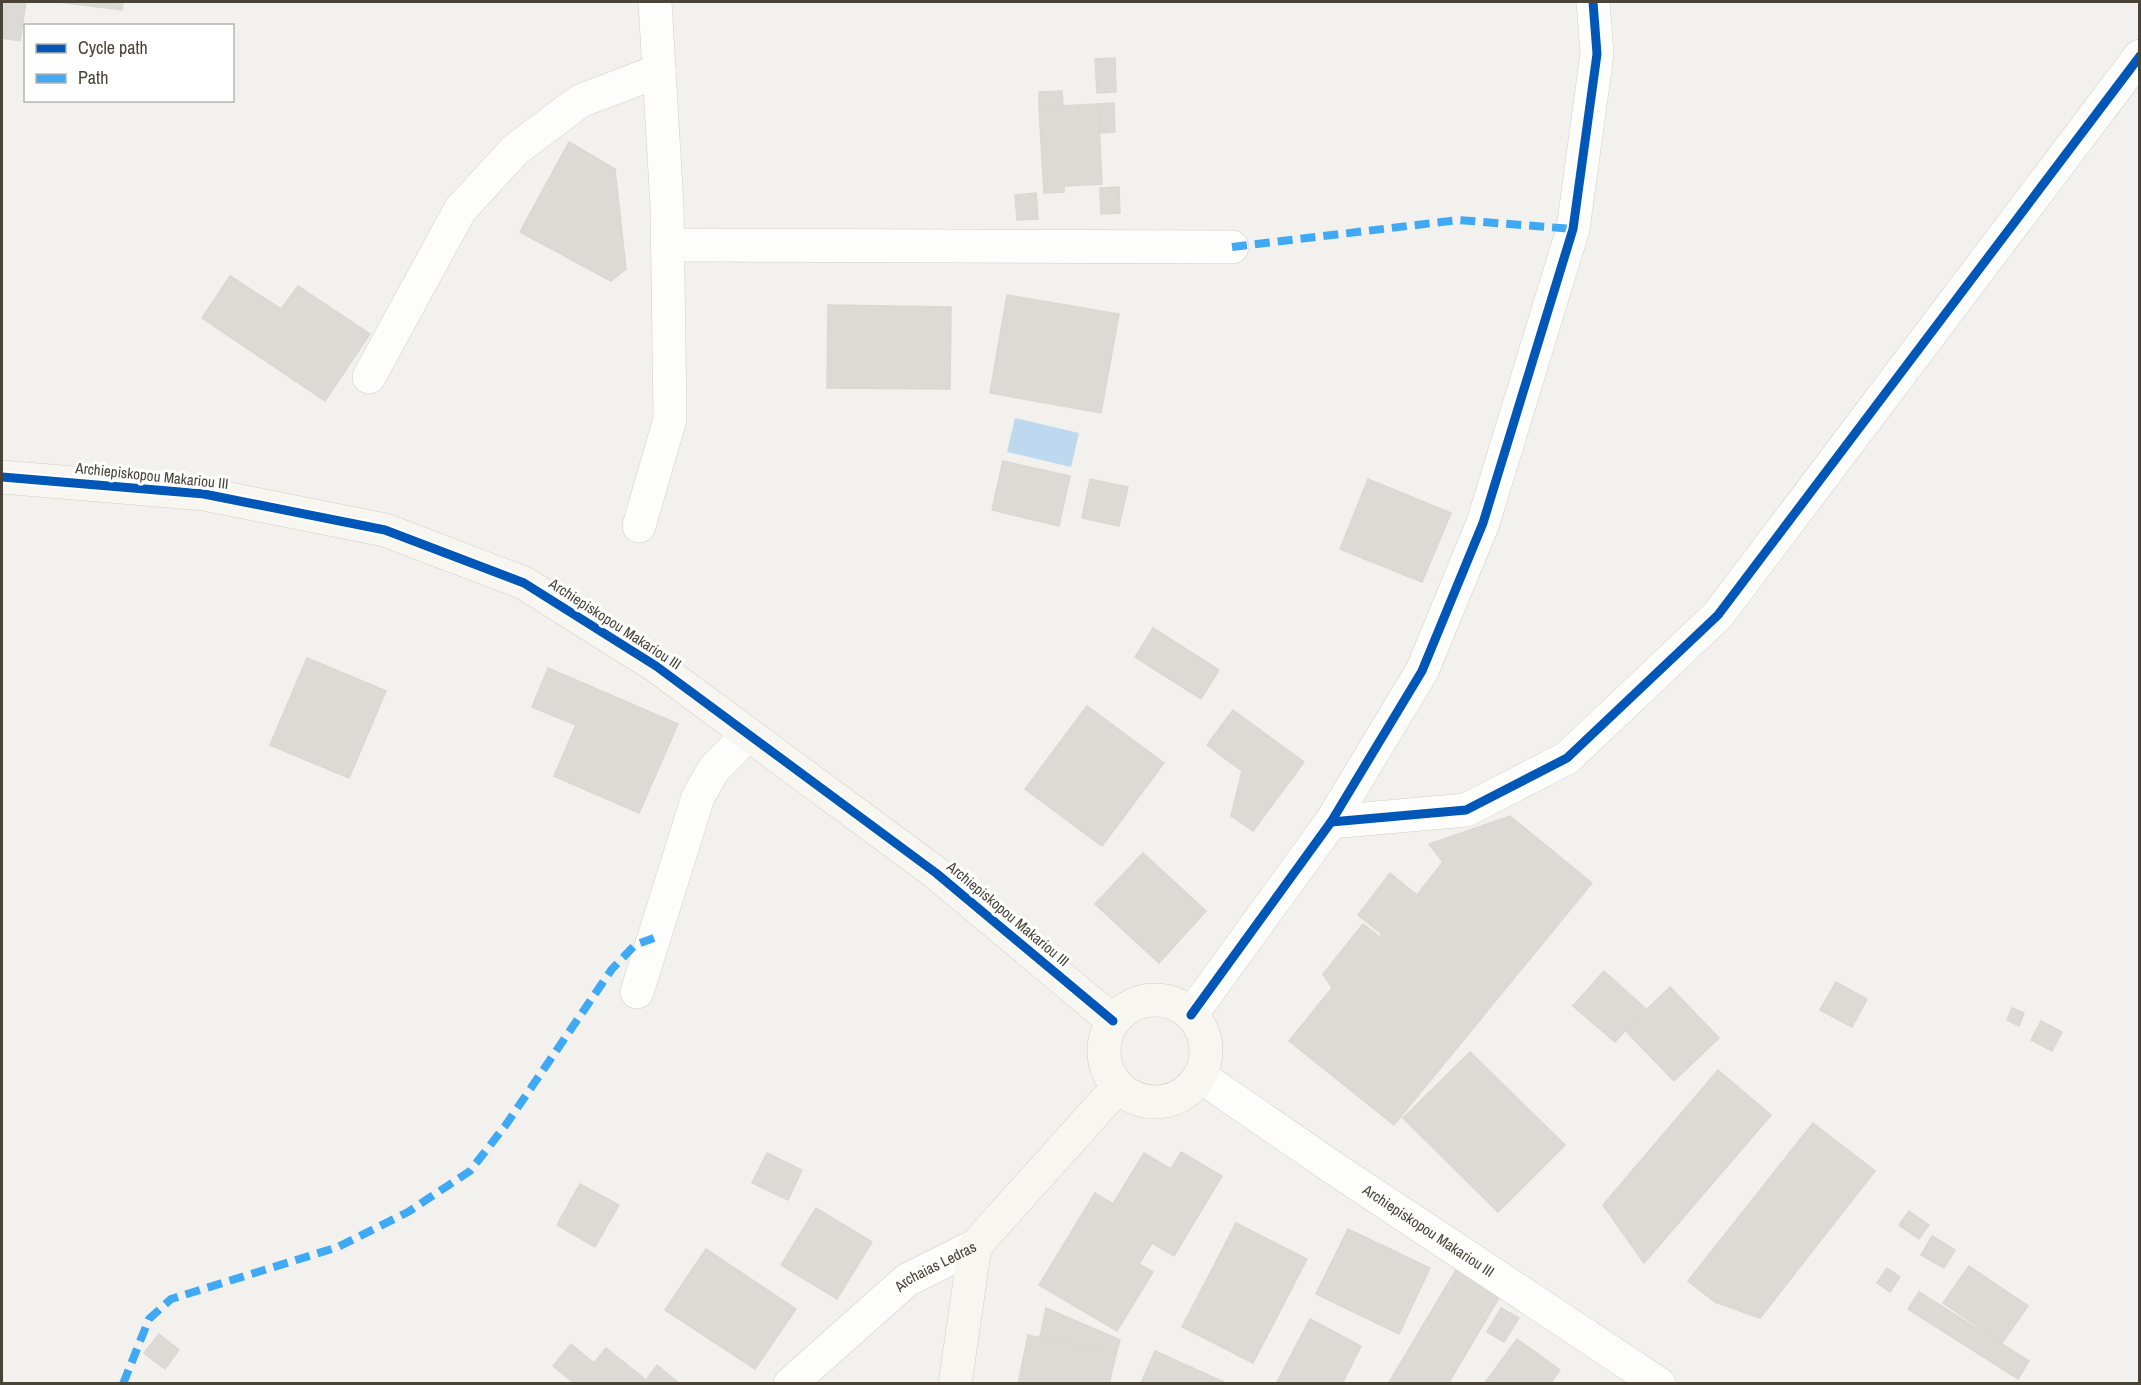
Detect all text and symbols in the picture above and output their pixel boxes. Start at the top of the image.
legend [24,24,234,102]
text: Cycle path [78,35,148,60]
text: Path [78,65,108,90]
street label: Archiepiskopou Makariou III [73,457,230,494]
street label: Archiepiskopou Makariou III [544,572,686,674]
street label: Archiepiskopou Makariou III [942,855,1074,971]
street label: Archiepiskopou Makariou III [1358,1179,1499,1282]
street label: Archaias Ledras [889,1236,980,1297]

